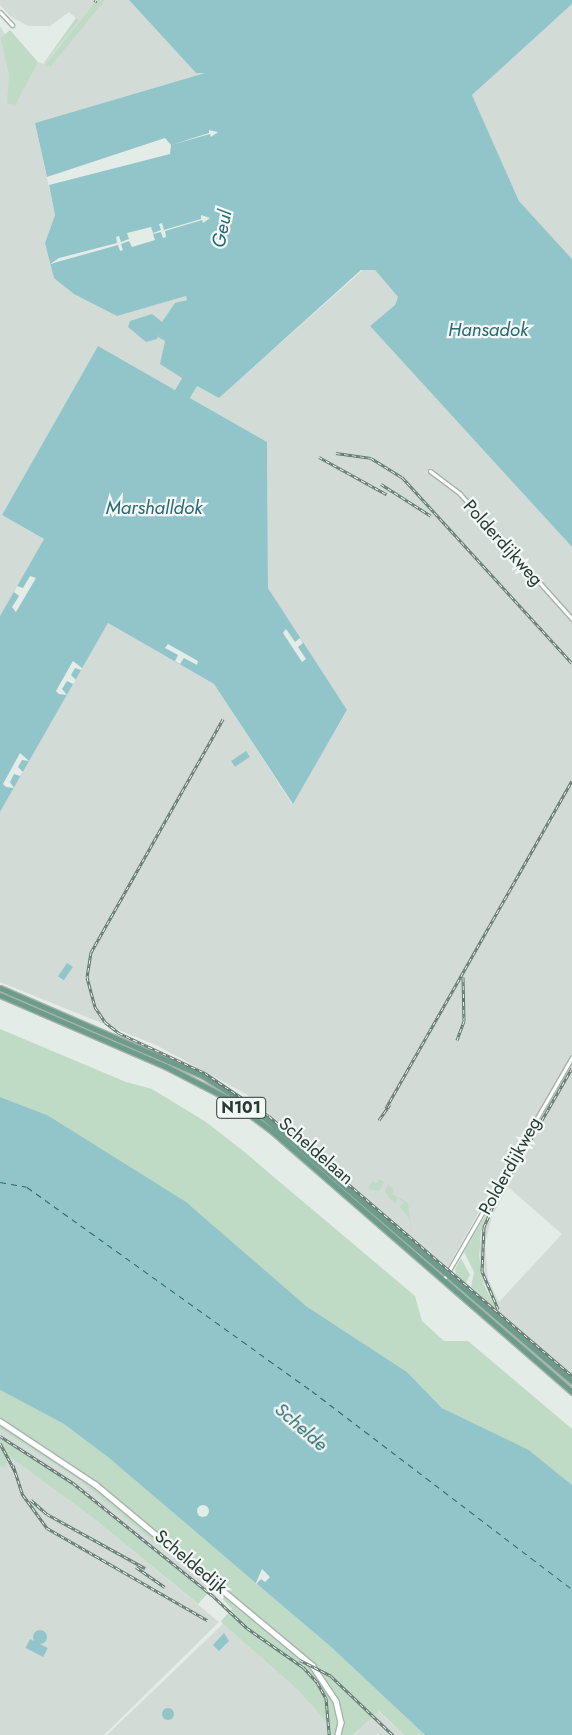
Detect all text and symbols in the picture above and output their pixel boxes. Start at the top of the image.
water label: Geul [207,208,237,250]
water label: Hansadok [448,319,528,341]
street label: Polderdijkweg [459,496,547,590]
water label: Marshalldok [106,497,202,519]
road number: N101 [216,1094,266,1122]
street label: Scheldelaan [274,1113,358,1189]
street label: Polderdijkweg [474,1113,546,1219]
water label: Schelde [270,1398,332,1456]
street label: Scheldedijk [150,1525,232,1599]

